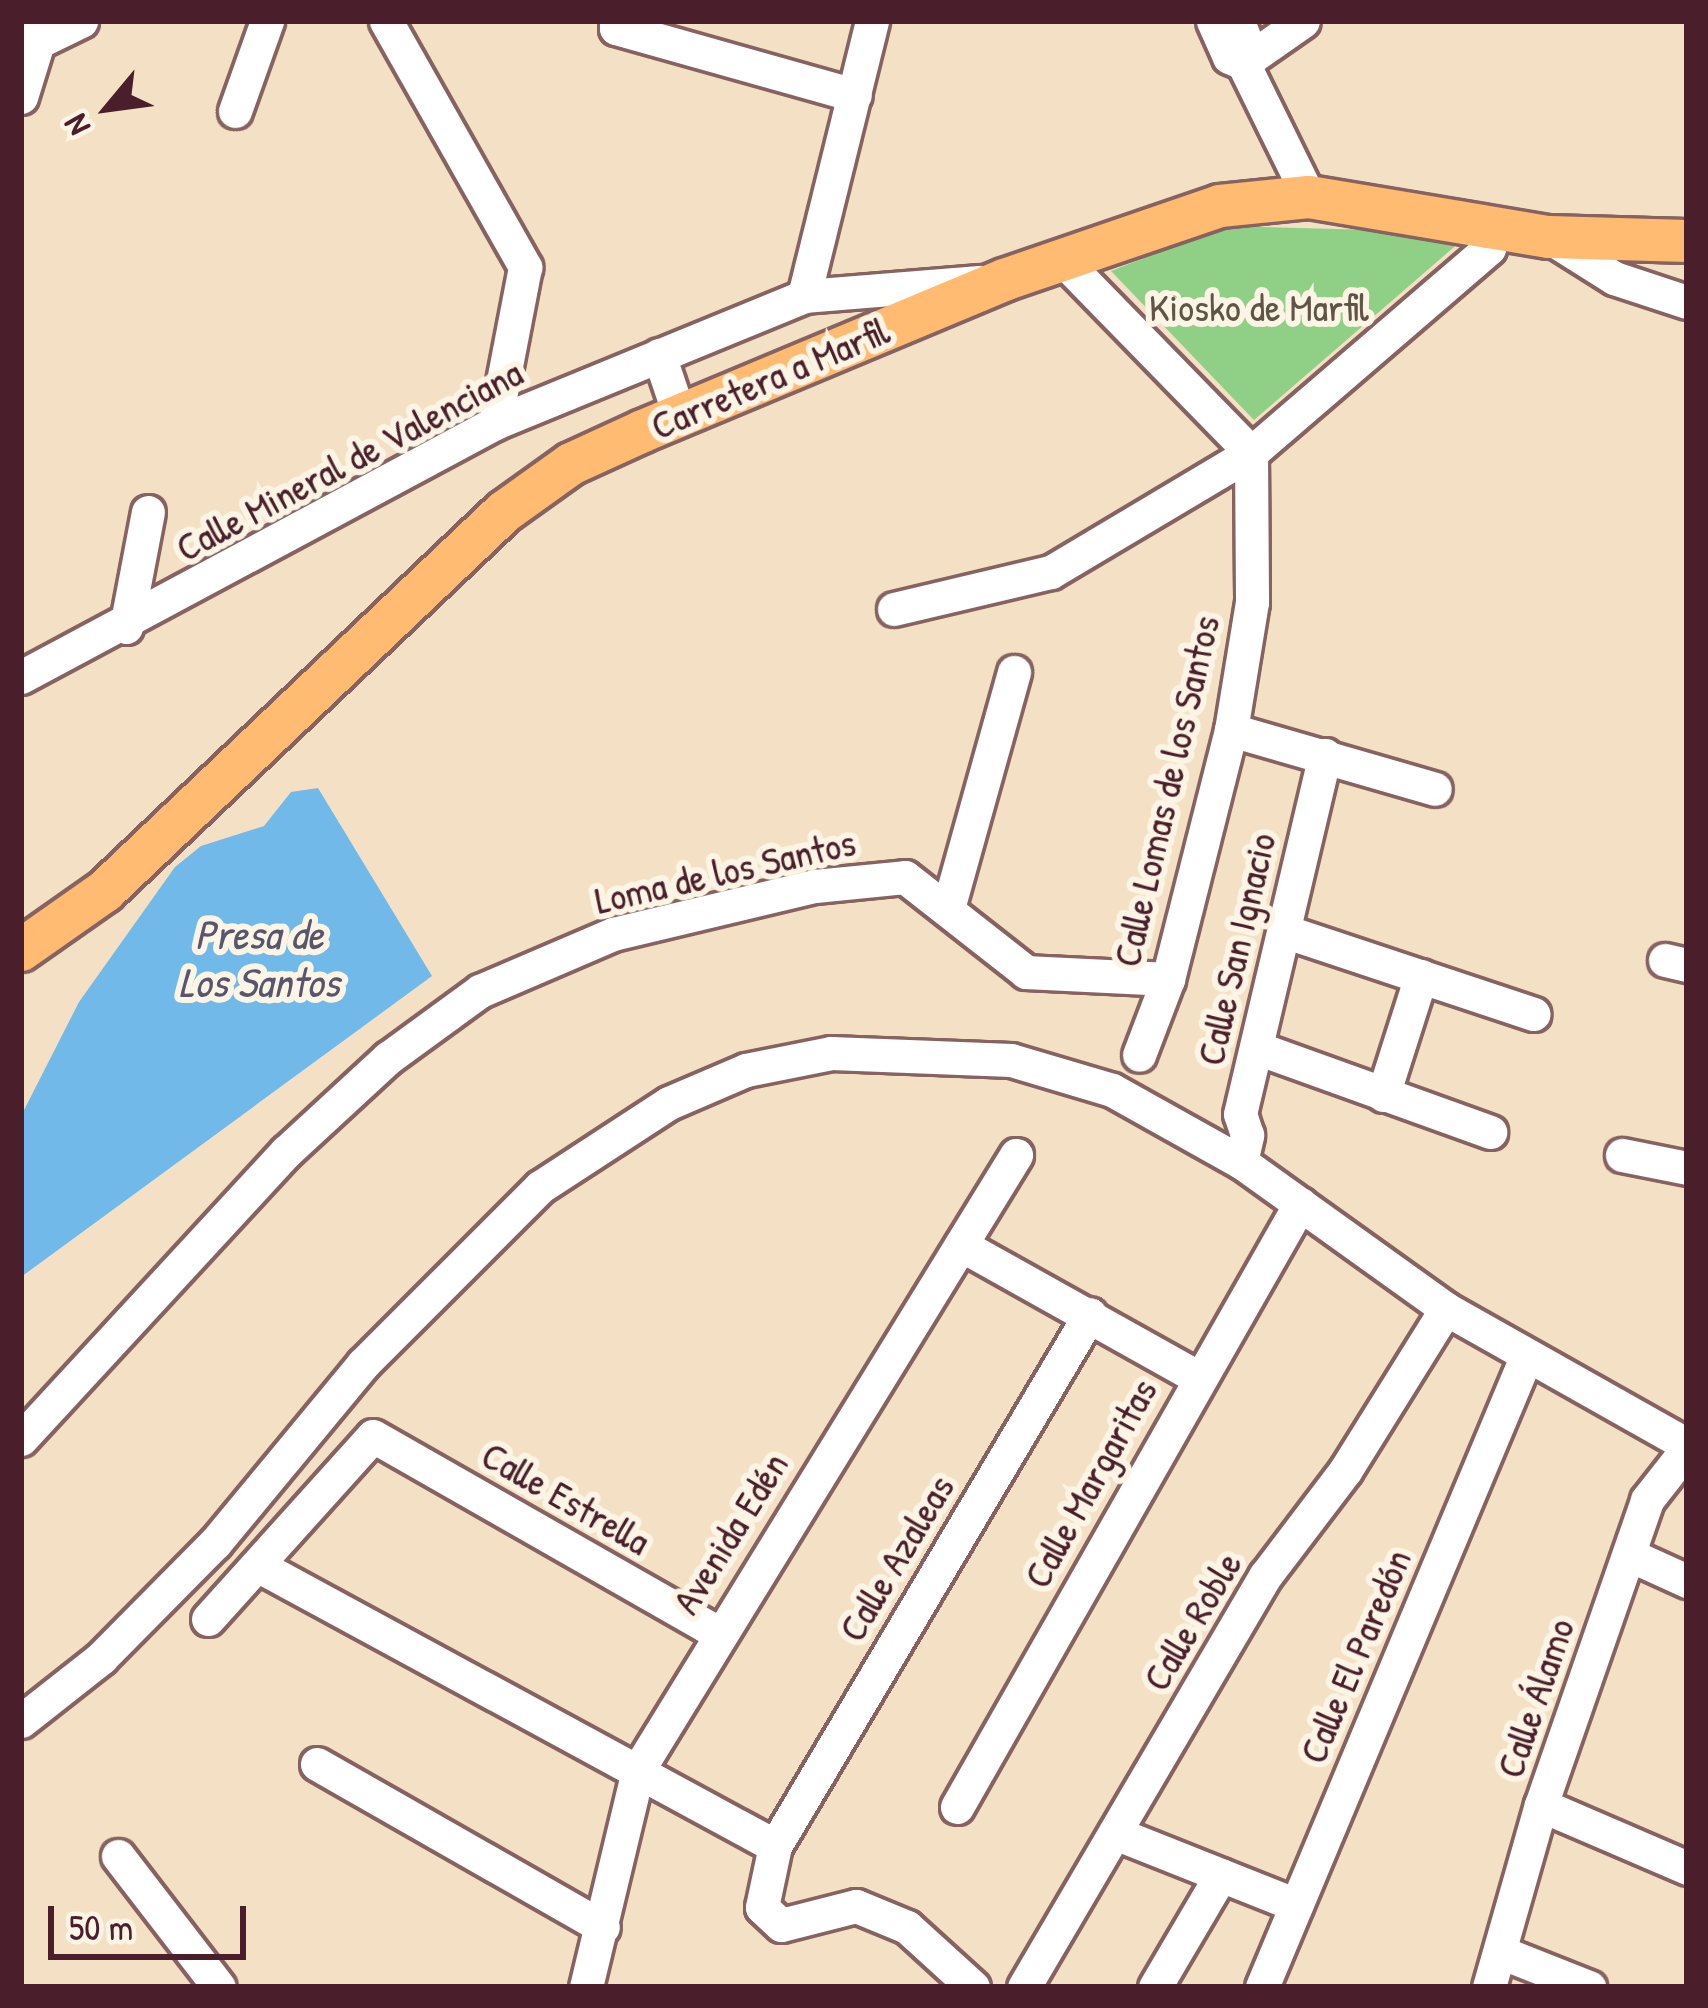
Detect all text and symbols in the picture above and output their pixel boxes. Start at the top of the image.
north arrow [48,48,168,168]
text: N [53,107,100,144]
park label: Kiosko de Marfil [1149,284,1369,330]
street label: Carretera a Marfil [644,307,896,449]
street label: Calle Mineral de Valenciana [168,349,530,571]
street label: Calle Lomas de los Santos [1103,611,1229,971]
street label: Loma de los Santos [590,818,860,924]
street label: Calle San Ignacio [1187,828,1285,1070]
water label: Presa de Los Santos [179,909,339,1008]
street label: Calle Margaritas [1013,1370,1167,1596]
street label: Calle Estrella [474,1431,658,1565]
street label: Avenida Edén [662,1444,798,1622]
street label: Calle Azaleas [828,1467,964,1649]
street label: Calle El Paredón [1289,1542,1421,1770]
street label: Calle Roble [1132,1543,1252,1699]
street label: Calle Álamo [1486,1612,1584,1784]
scale bar [54,1882,252,1956]
text: 50 m [69,1902,133,1951]

